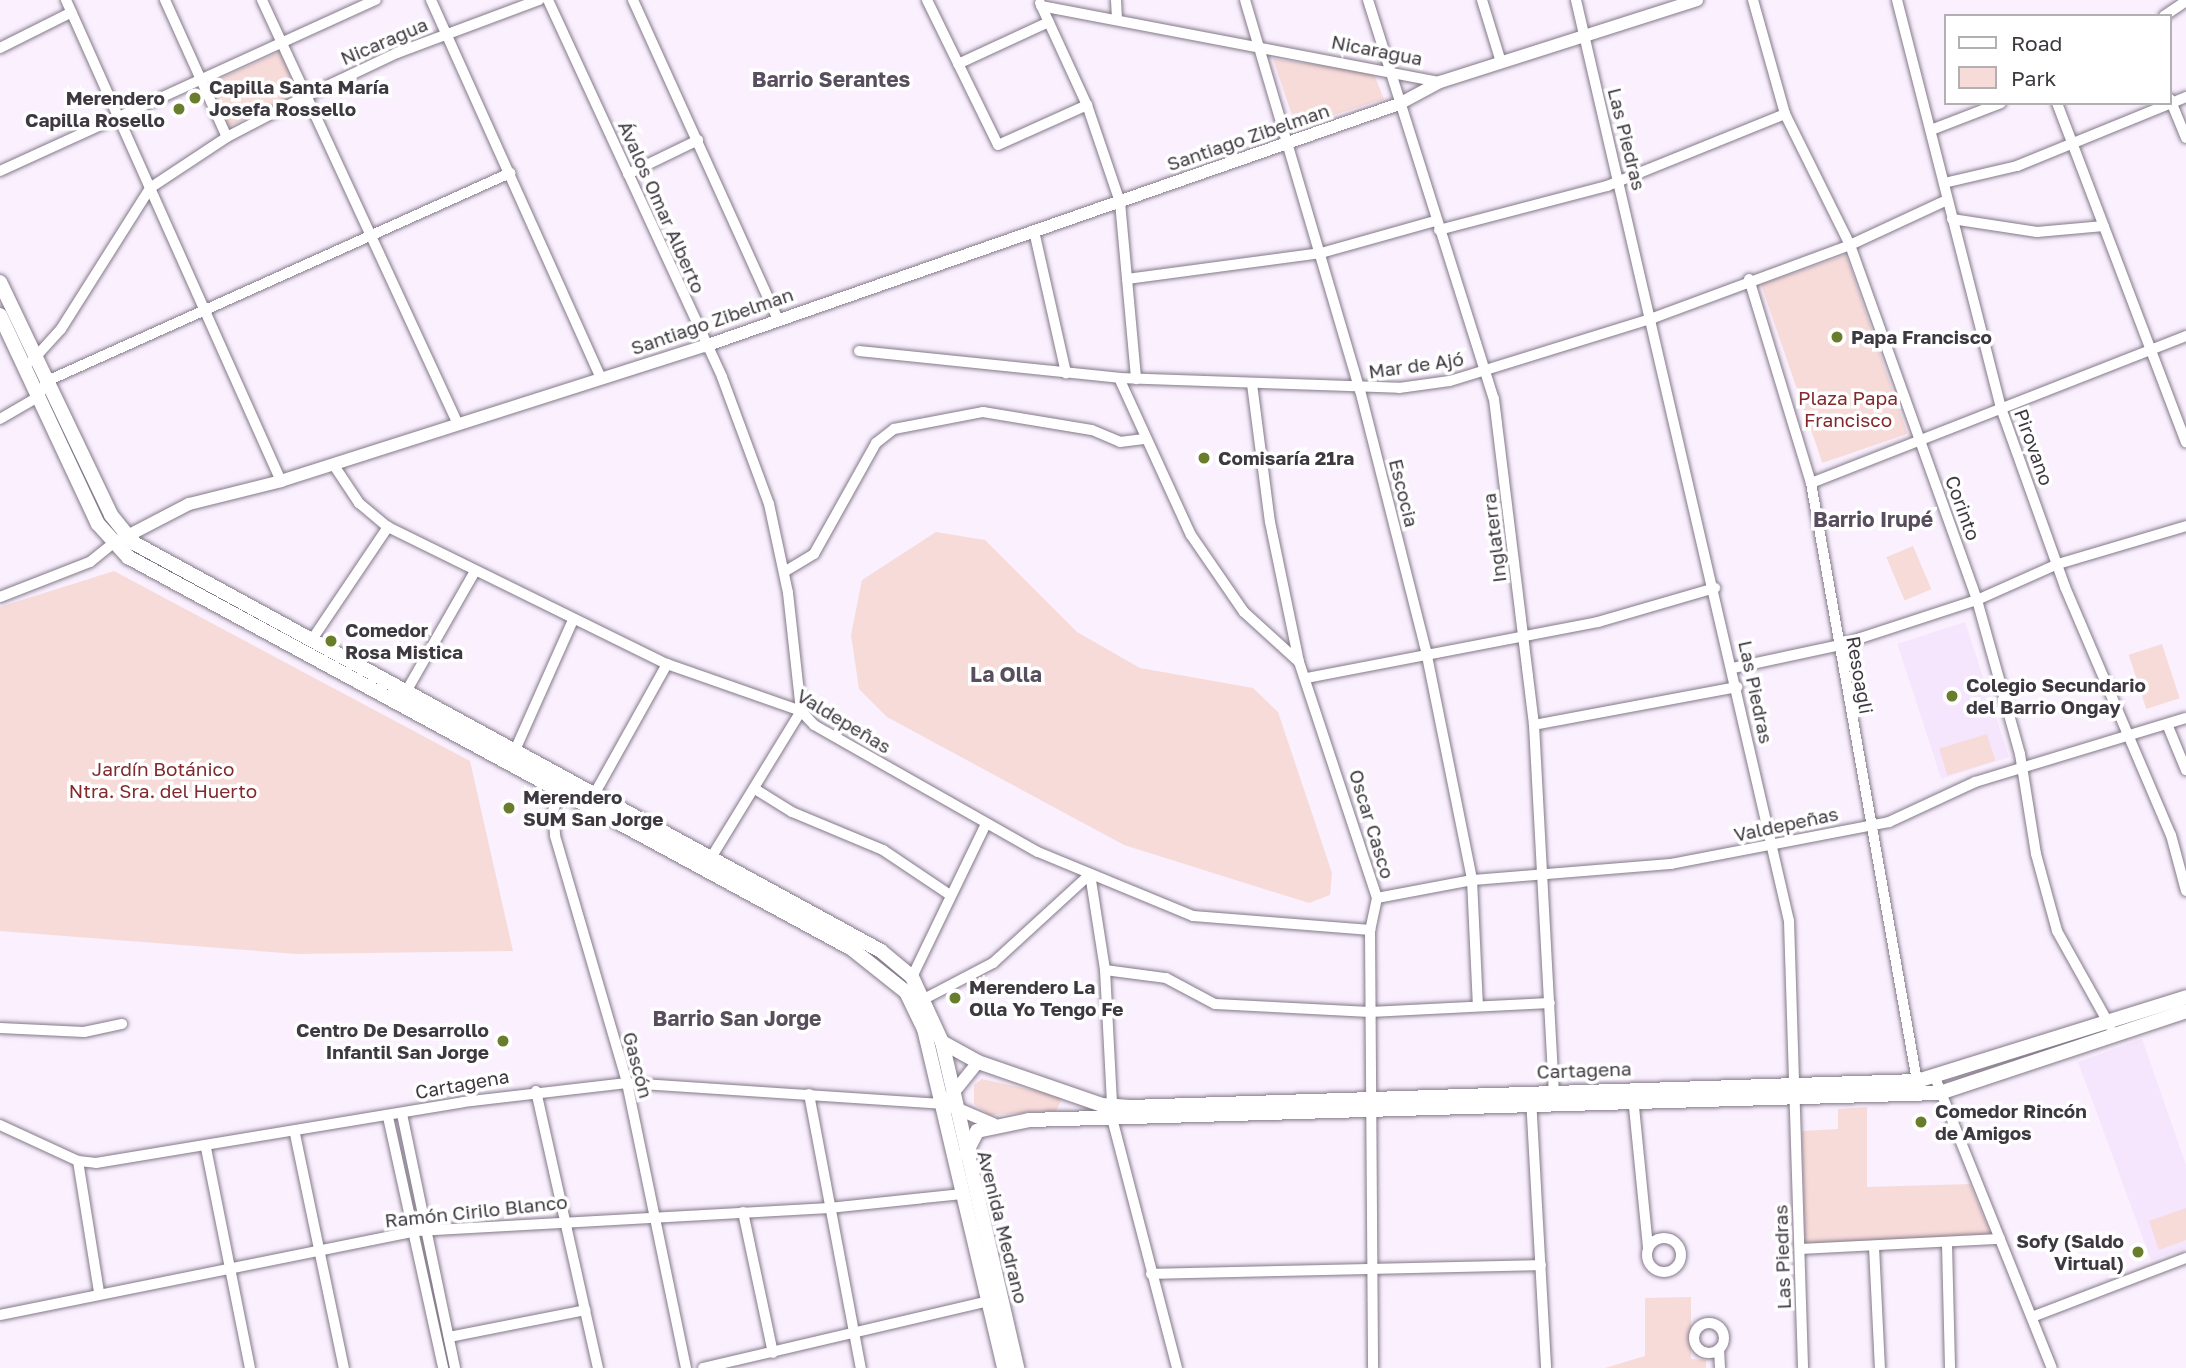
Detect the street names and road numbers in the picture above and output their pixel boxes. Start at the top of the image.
street label: Nicaragua [337,12,431,70]
street label: Nicaragua [1329,30,1425,70]
street label: Las Piedras [1603,85,1651,193]
street label: Santiago Zibelman [1164,99,1332,175]
street label: Ávalos Omar Alberto [614,117,710,297]
street label: Santiago Zibelman [628,283,796,359]
street label: Mar de Ajó [1367,347,1465,383]
street label: Pirovano [2010,406,2058,488]
street label: Escocia [1385,456,1423,530]
street label: Corinto [1941,472,1985,544]
street label: Inglaterra [1477,492,1511,584]
street label: Resoagli [1842,634,1878,716]
street label: Las Piedras [1734,638,1778,746]
street label: Valdepeñas [793,684,895,758]
street label: Oscar Casco [1345,767,1399,881]
street label: Valdepeñas [1732,802,1840,846]
street label: Gascón [618,1029,658,1101]
street label: Cartagena [1536,1057,1632,1083]
street label: Cartagena [413,1065,511,1103]
street label: Avenida Medrano [973,1148,1033,1306]
street label: Ramón Cirilo Blanco [383,1190,569,1232]
street label: Las Piedras [1769,1204,1795,1310]

